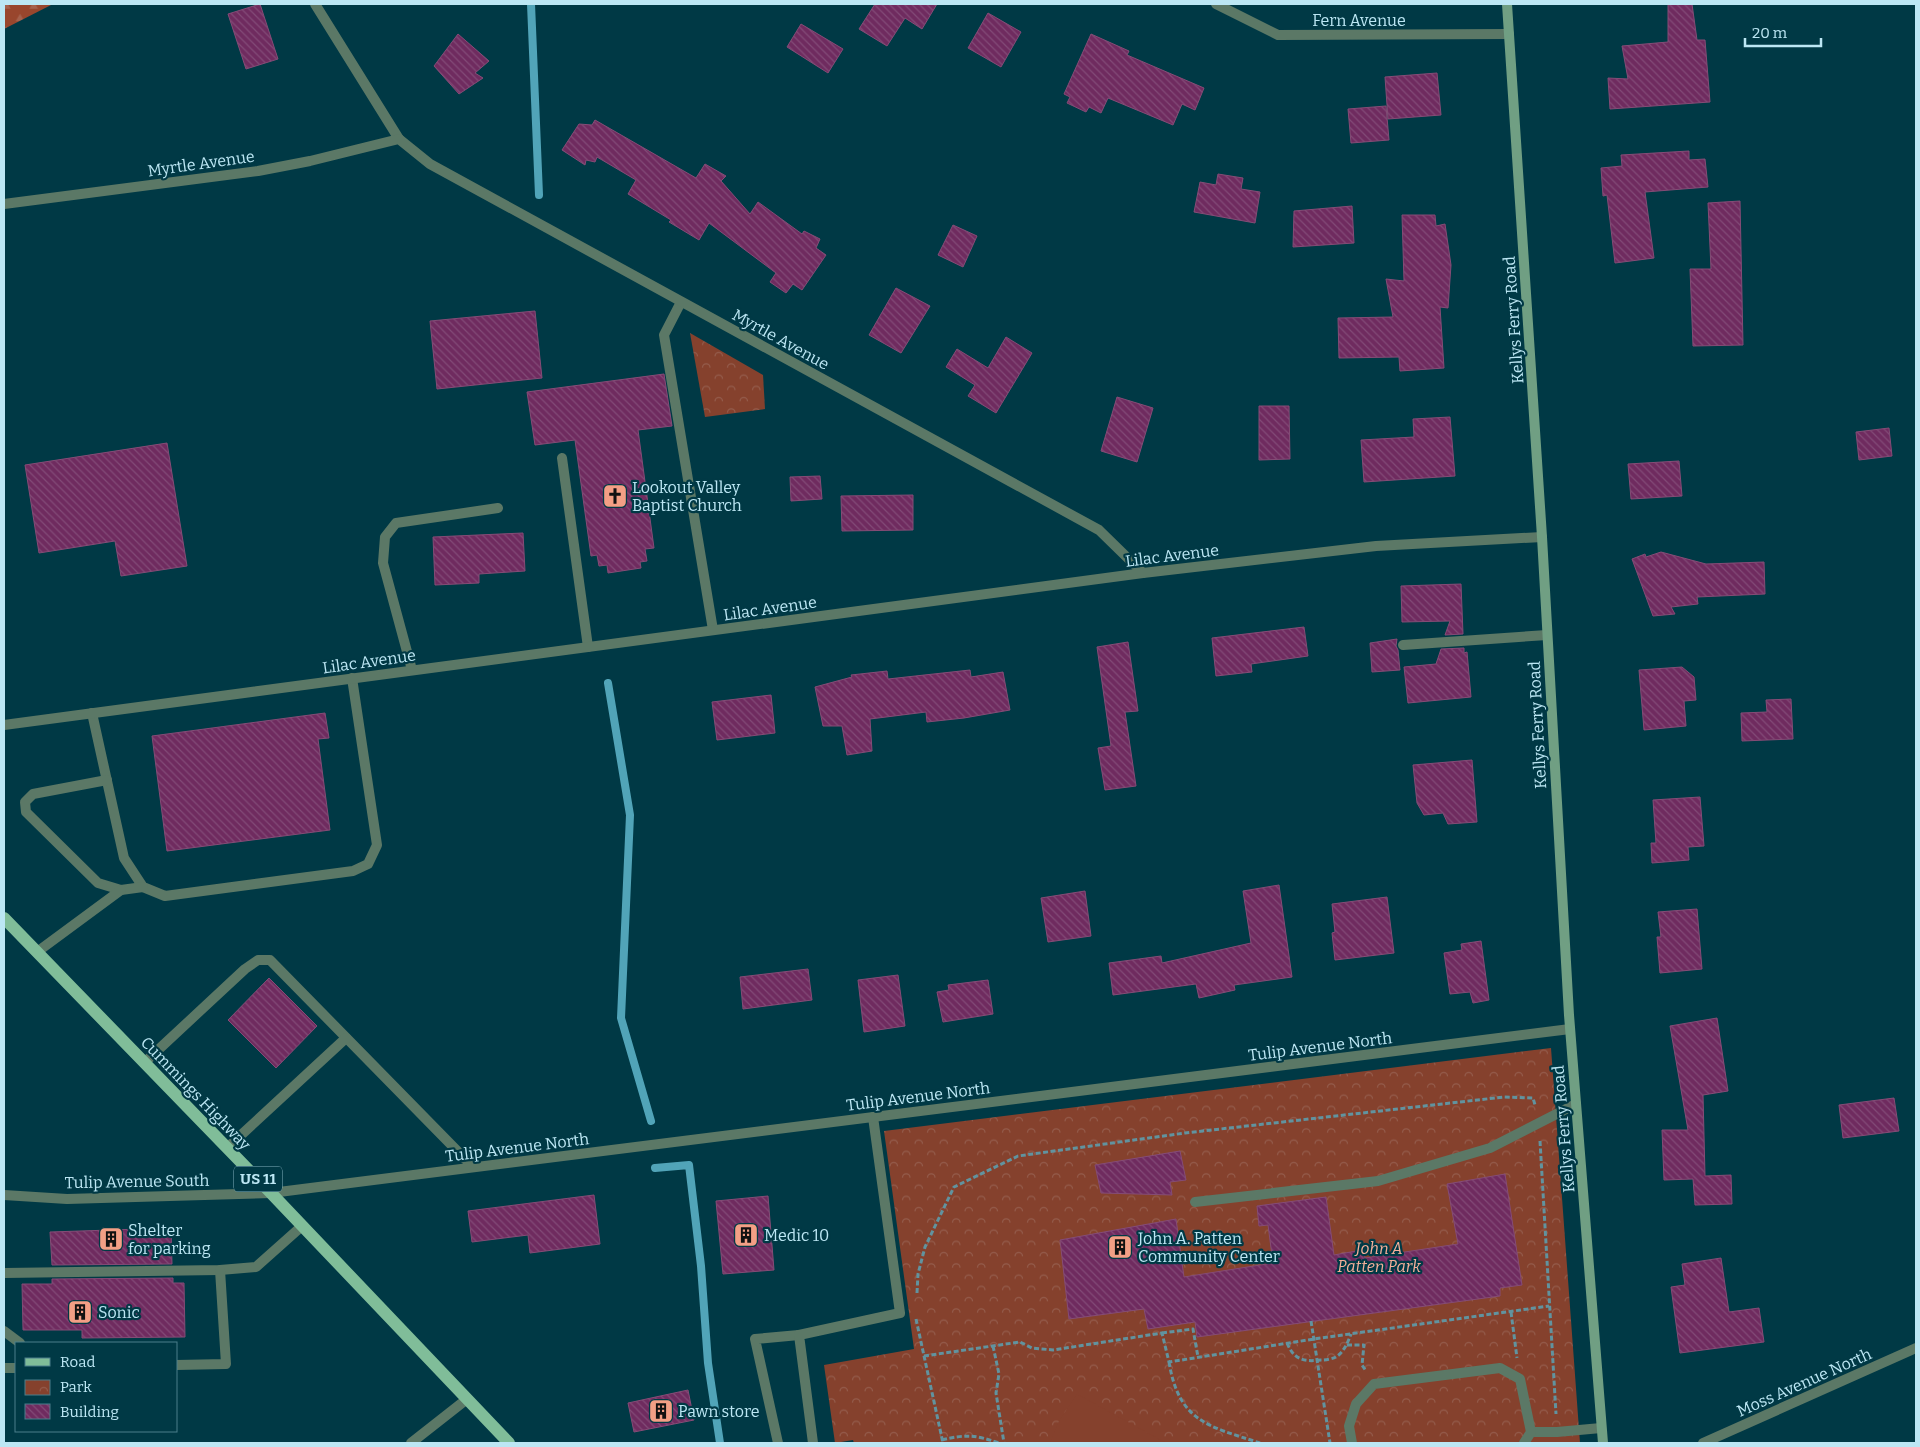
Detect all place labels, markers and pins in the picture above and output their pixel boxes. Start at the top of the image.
place label: Lookout Valley Baptist Church [632,478,742,515]
church icon: Lookout Valley Baptist Church [602,483,628,509]
place label: Shelter for parking [128,1221,211,1258]
building icon: Medic 10 [733,1222,759,1248]
building icon: Shelter for parking [98,1226,124,1252]
place label: Medic 10 [764,1226,829,1245]
place label: John A. Patten Community Center [1137,1229,1280,1266]
building icon: John A. Patten Community Center [1107,1234,1133,1260]
building icon: Sonic [67,1299,93,1325]
place label: Sonic [98,1303,140,1322]
building icon: Pawn store [648,1398,674,1424]
place label: Pawn store [678,1402,759,1421]

